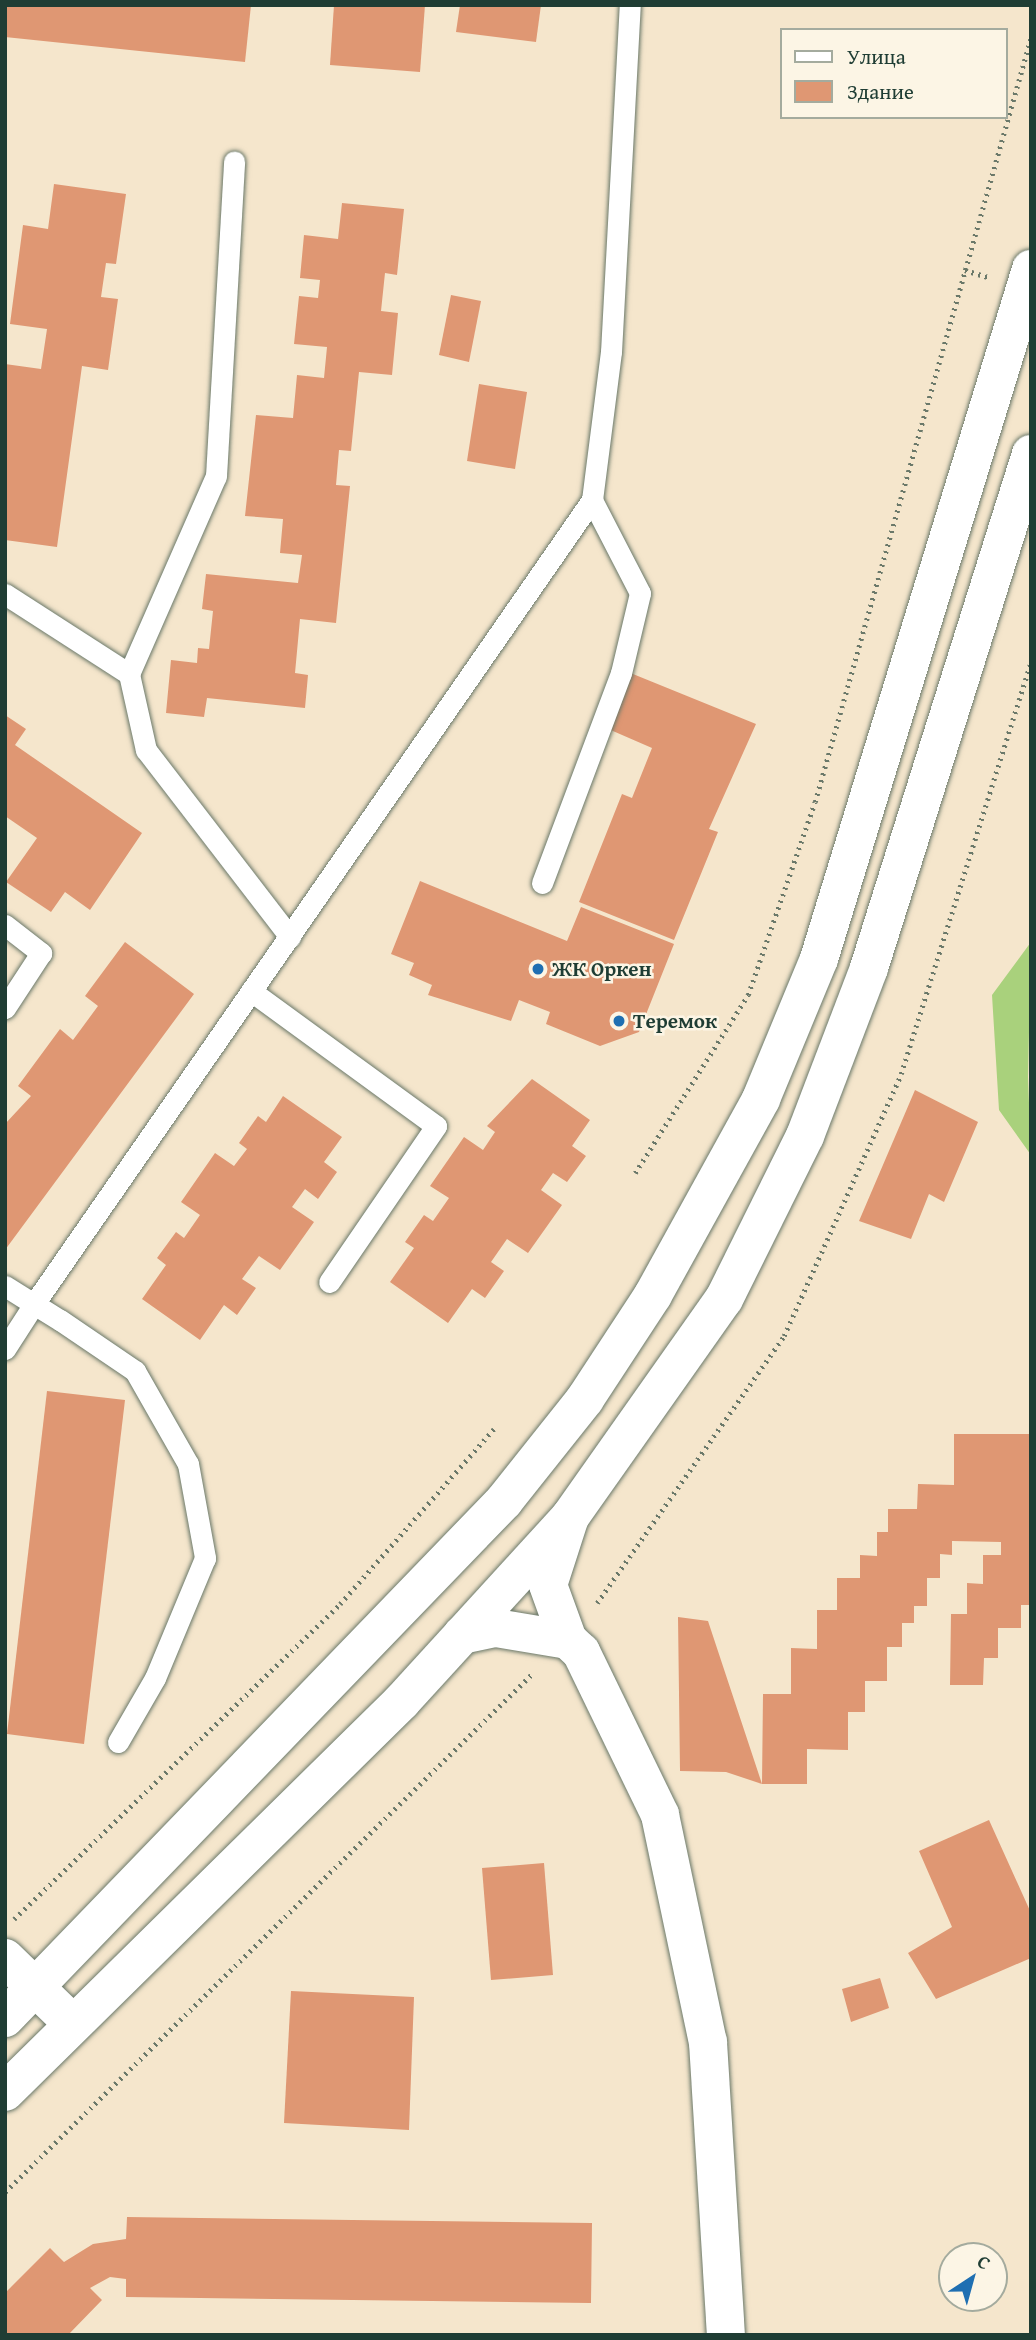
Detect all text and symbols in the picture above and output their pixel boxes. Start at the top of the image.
legend [780,28,1008,119]
text: Улица [847,41,906,72]
text: Здание [847,76,914,107]
place label: ЖК Оркен [552,956,651,982]
marker: ЖК Оркен [530,961,546,977]
place label: Теремок [633,1008,717,1034]
marker: Теремок [611,1013,627,1029]
north arrow [938,2242,1008,2312]
text: С [972,2247,997,2276]

